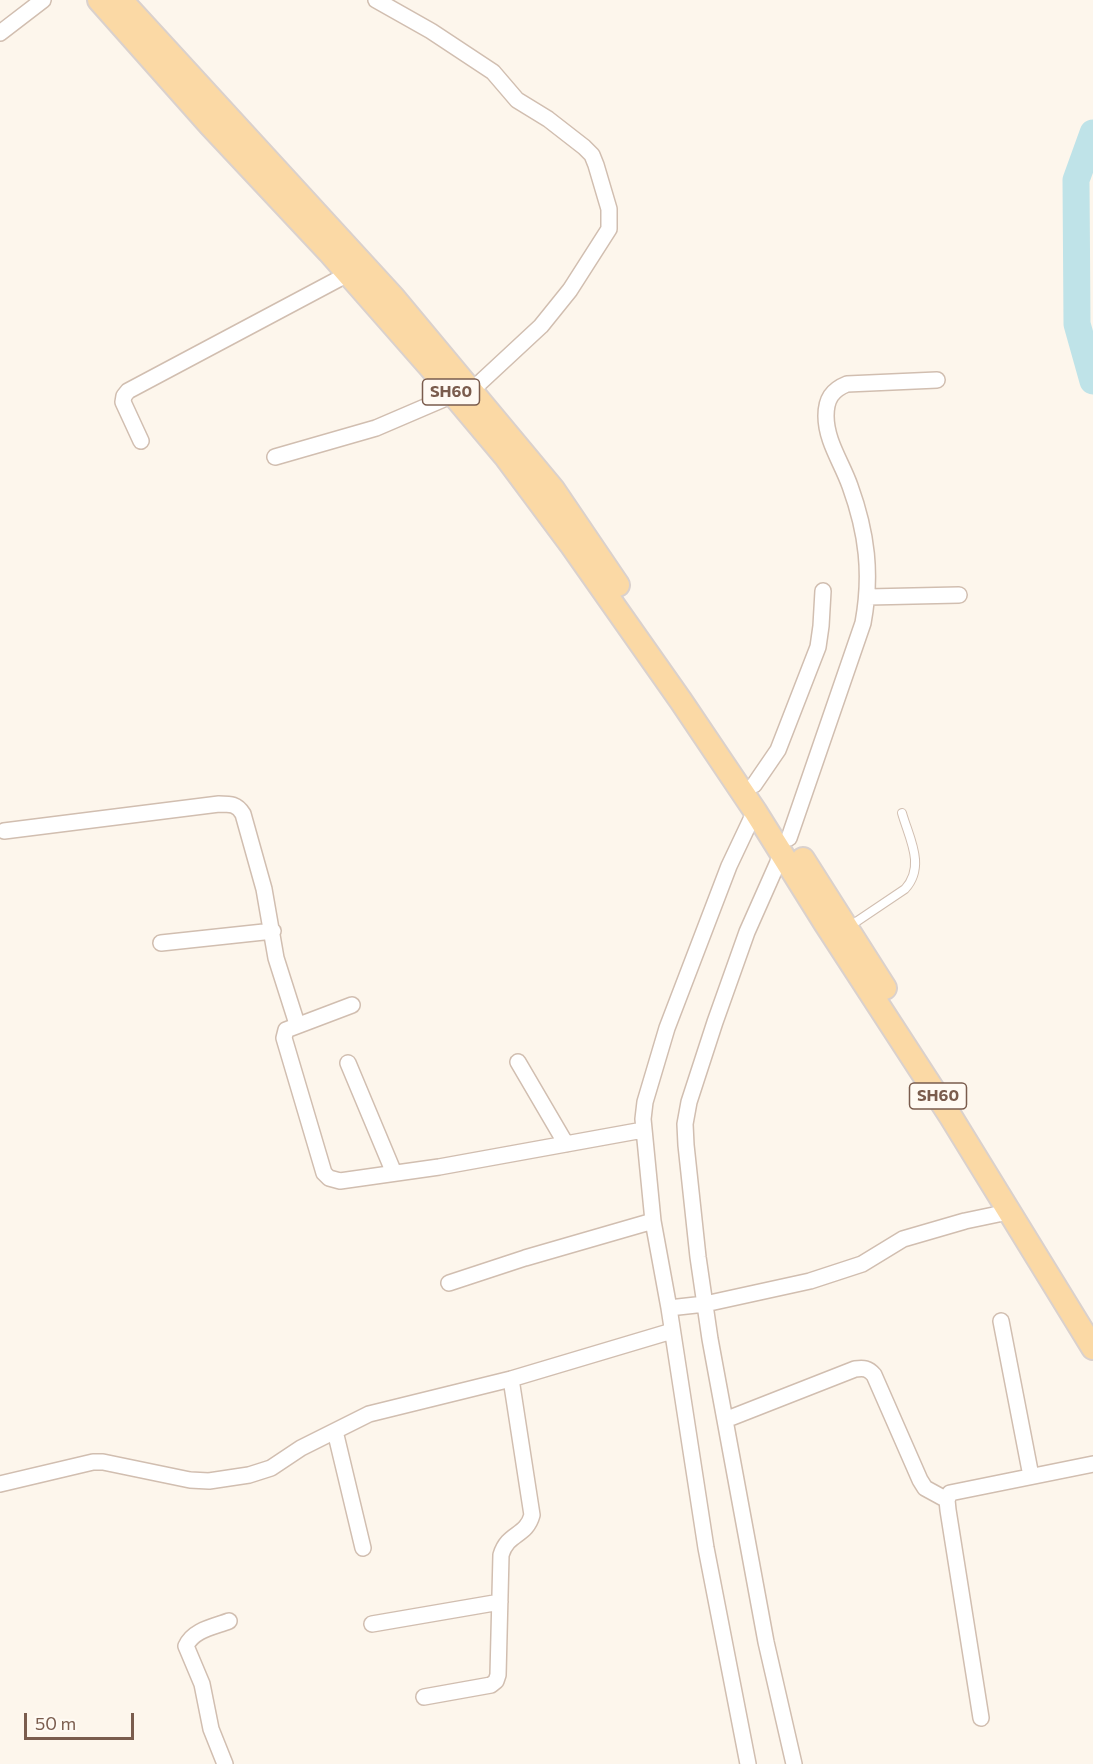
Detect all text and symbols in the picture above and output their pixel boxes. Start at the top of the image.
road number: SH60 [422,379,480,405]
road number: SH60 [910,1083,966,1109]
scale bar [27,1701,136,1739]
text: 50 m [35,1712,76,1734]

